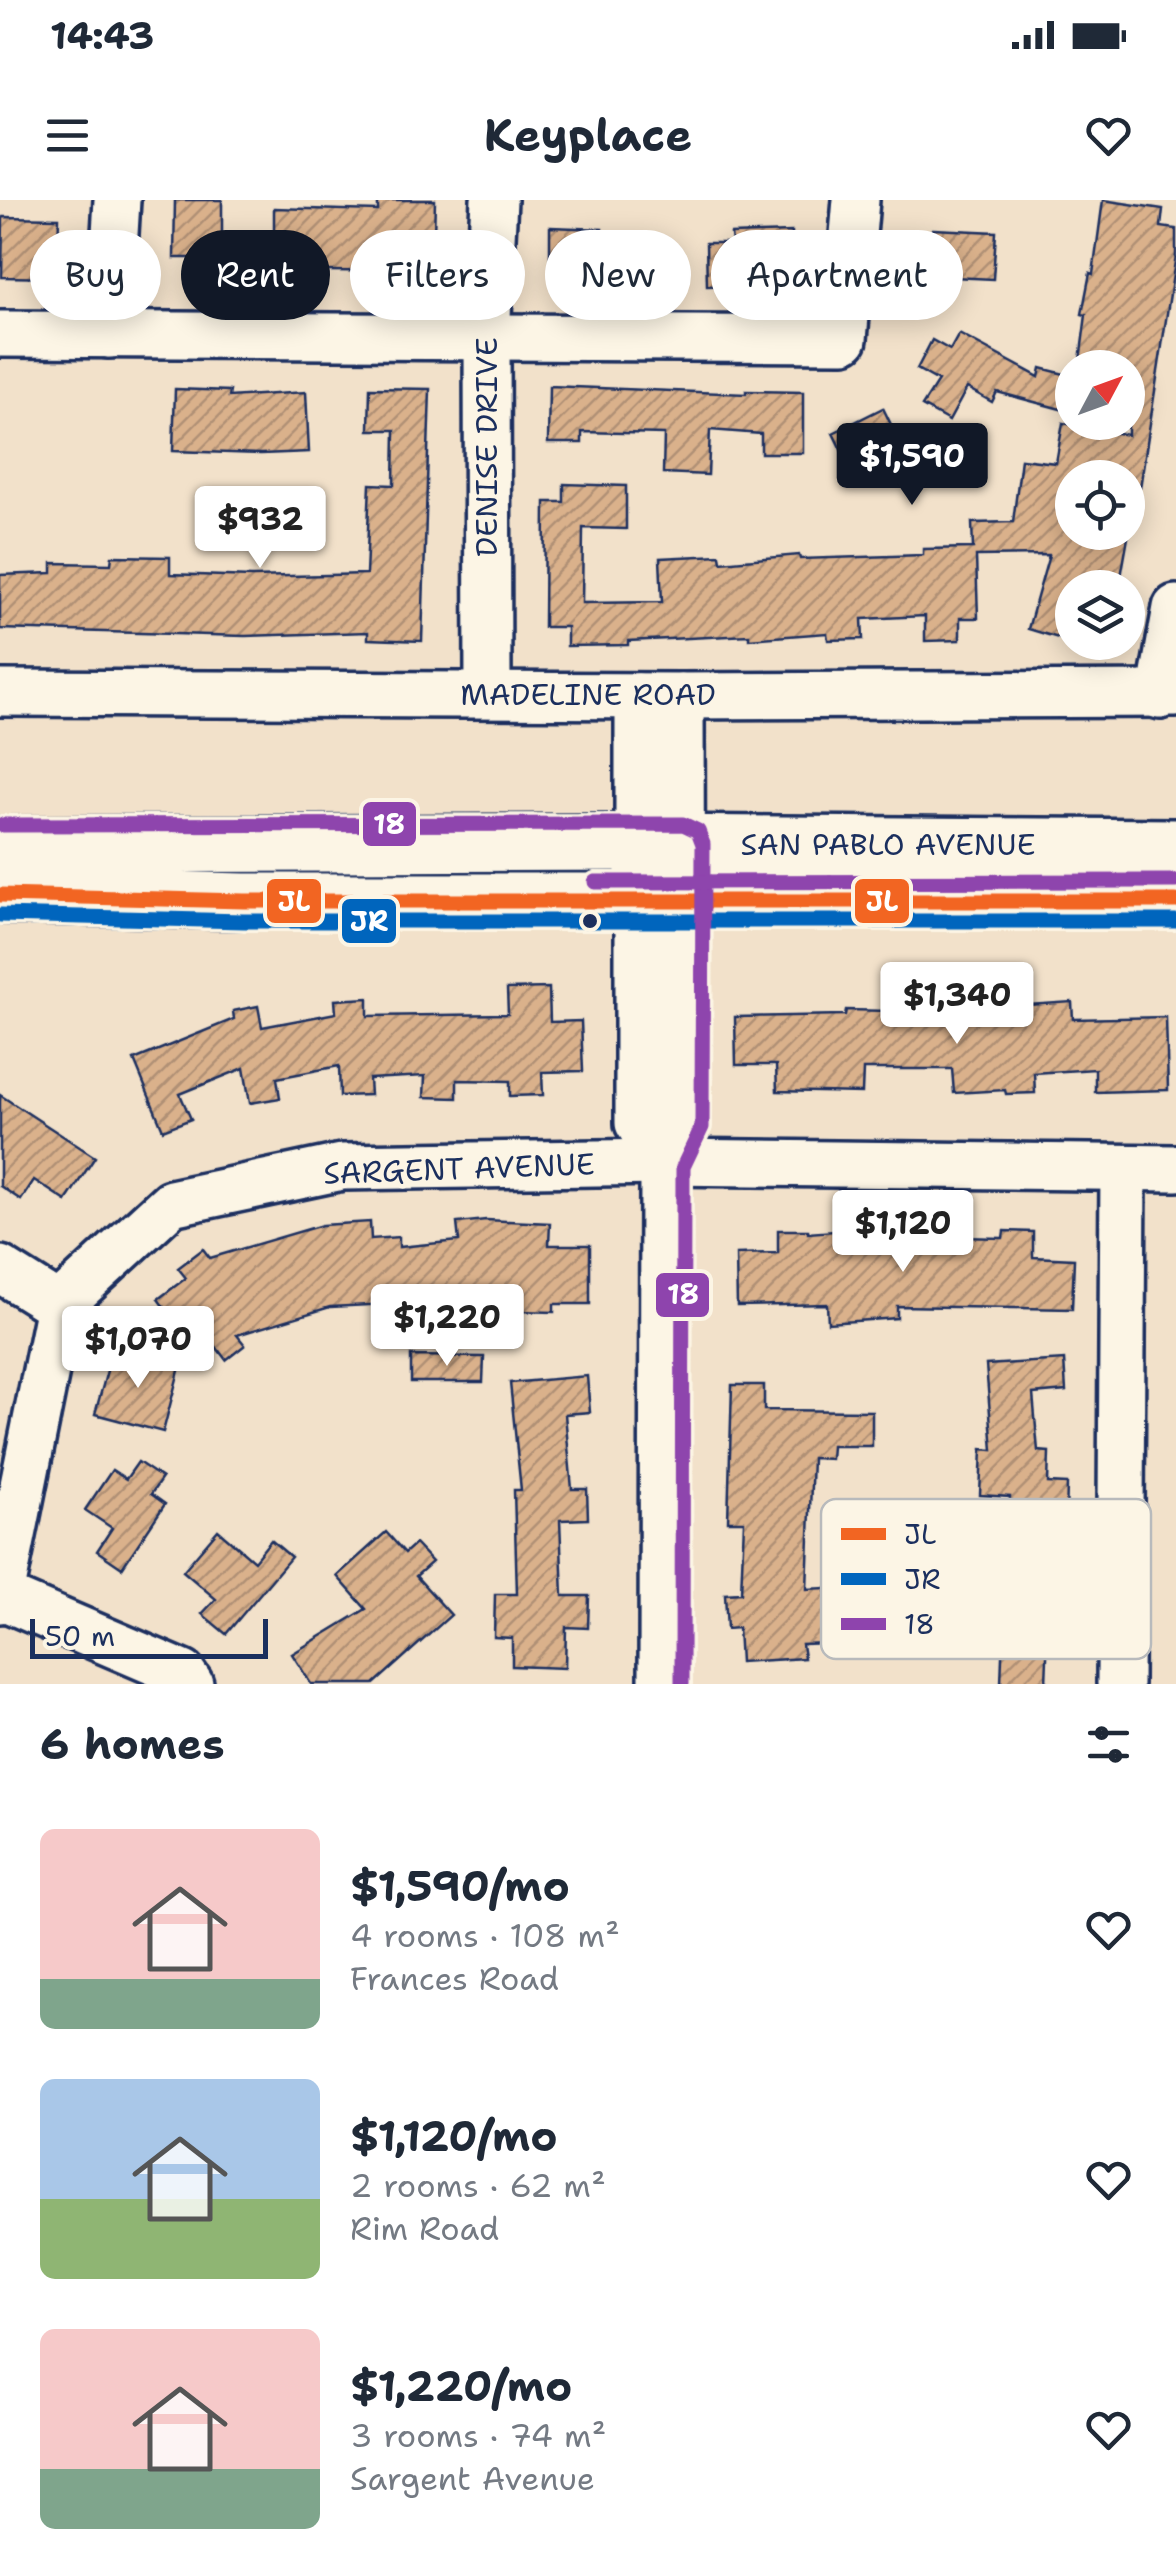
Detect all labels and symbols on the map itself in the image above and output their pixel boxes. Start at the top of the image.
street label: DENISE DRIVE [466,337,507,557]
north arrow [1055,350,1145,440]
pin: $1,590 [831,423,993,508]
pin: $932 [201,486,319,571]
street label: MADELINE ROAD [460,674,716,715]
line badge: 18 [361,800,418,848]
text: 18 [373,805,405,843]
street label: SAN PABLO AVENUE [741,824,1035,865]
line badge: JL [265,877,323,925]
line badge: JL [853,877,911,925]
text: JL [278,882,310,920]
text: JL [866,882,898,920]
line badge: JR [340,897,398,945]
text: JR [350,902,389,940]
unlabelled marker [580,911,600,931]
pin: $1,340 [876,962,1038,1047]
street label: SARGENT AVENUE [323,1143,595,1194]
pin: $1,120 [822,1190,984,1275]
line badge: 18 [654,1271,711,1319]
text: 18 [667,1275,699,1313]
pin: $1,220 [366,1284,528,1369]
pin: $1,070 [57,1306,219,1391]
legend [821,1499,1151,1659]
text: JL [904,1515,936,1553]
text: JR [904,1560,940,1598]
text: 18 [904,1605,935,1643]
scale bar [30,1614,268,1658]

